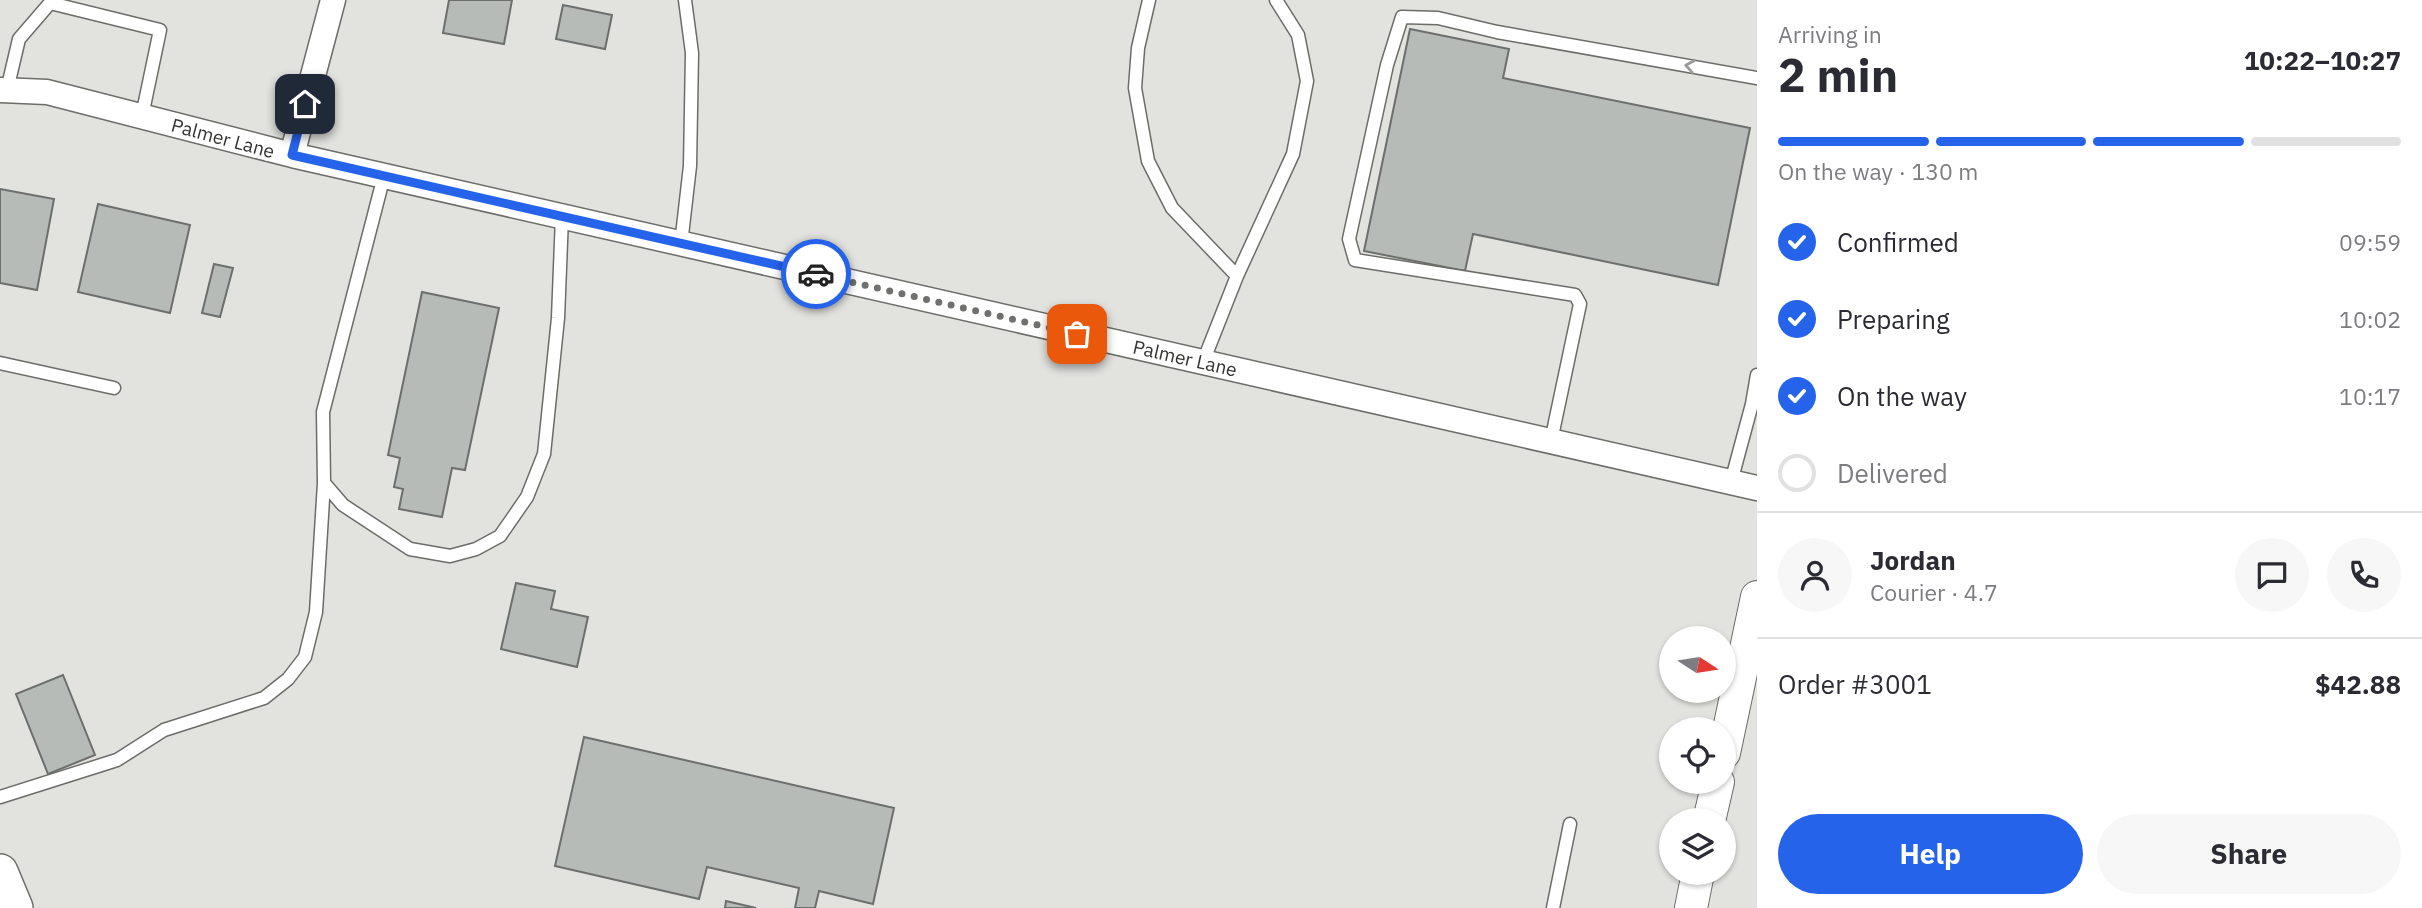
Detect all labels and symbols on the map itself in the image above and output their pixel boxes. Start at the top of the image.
one-way arrow [1684,60,1696,75]
pin [275,74,335,134]
street label: Palmer Lane [169,113,277,163]
courier [781,239,851,309]
pin [1047,304,1107,364]
street label: Palmer Lane [1131,334,1239,382]
north arrow [1659,626,1736,704]

